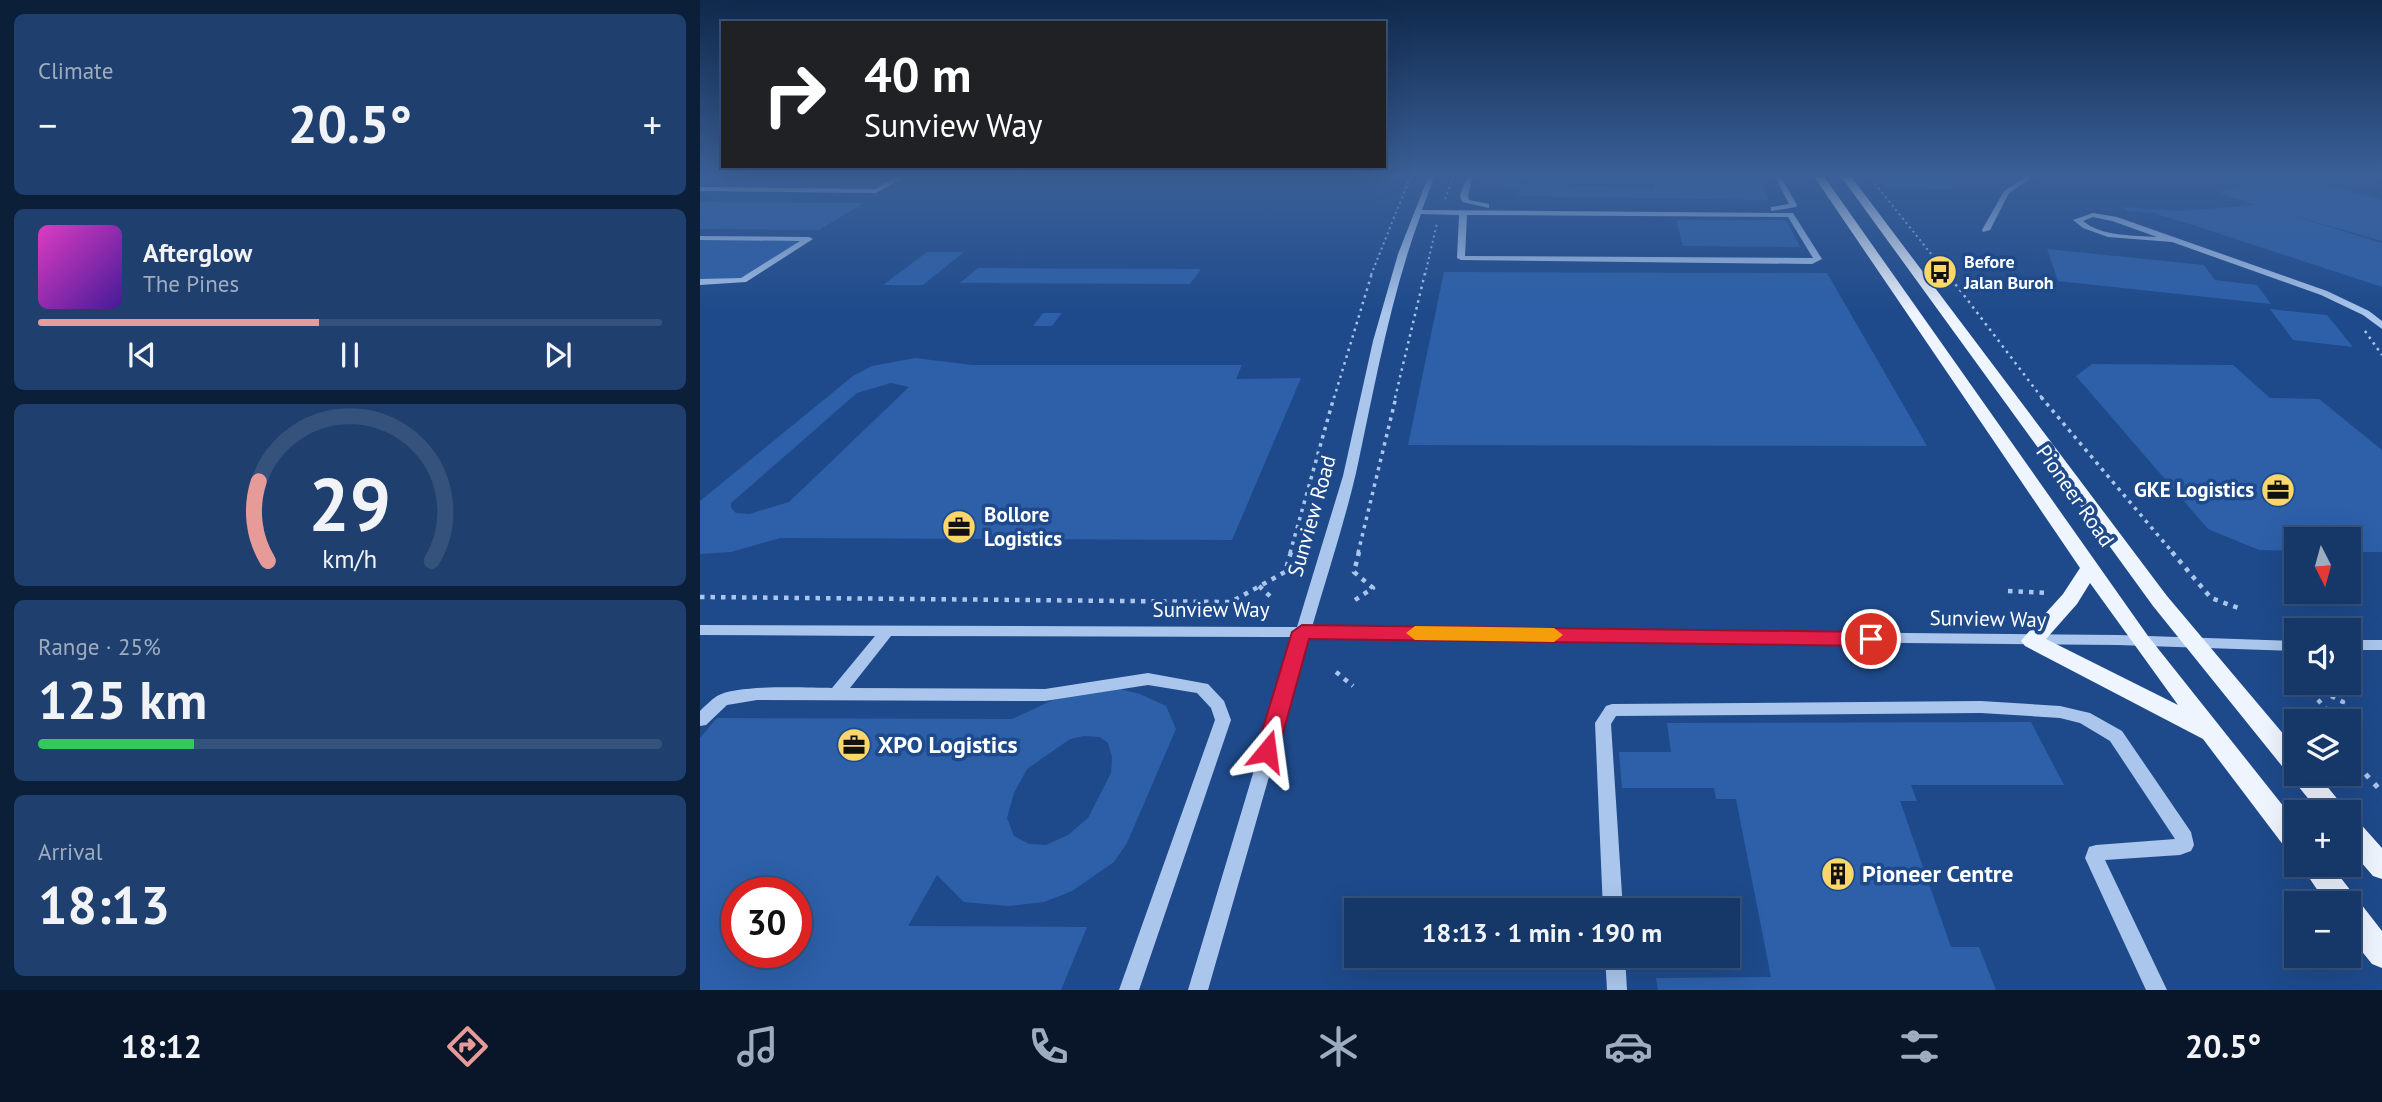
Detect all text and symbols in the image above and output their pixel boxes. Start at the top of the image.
text: 40 m [864,42,971,106]
icon: right [749,49,840,140]
text: Climate [38,56,113,85]
text: 20.5° [288,90,412,157]
text: − [38,100,57,149]
text: + [643,100,662,149]
text: Sunview Way [864,104,1042,146]
text: Afterglow [143,236,252,269]
place label: Before Jalan Buroh [1963,250,2054,294]
bus stop icon: Before Jalan Buroh [1921,253,1959,291]
text: The Pines [143,269,239,298]
icon: previous [123,336,161,374]
icon: pause [331,336,369,374]
icon: next [539,336,577,374]
street label: Pioneer Road [2030,439,2120,552]
street label: Sunview Road [1281,452,1342,580]
text: 29 [309,457,391,551]
office icon: GKE Logistics [2259,471,2297,509]
place label: GKE Logistics [2134,476,2254,503]
place label: Bollore Logistics [984,501,1062,552]
office icon: Bollore Logistics [940,508,978,546]
north arrow [2284,527,2361,604]
map controls [2284,527,2361,968]
text: km/h [323,543,377,575]
street label: Sunview Way [1152,596,1270,623]
street label: Sunview Way [1929,604,2047,633]
pin [1841,609,1901,669]
button: sound [2284,618,2361,695]
icon: arrive [1852,620,1890,658]
text: Range · 25% [38,632,161,661]
text: 125 km [38,666,207,733]
button: layers [2284,709,2361,786]
position arrow [1230,714,1304,788]
office icon: XPO Logistics [835,726,873,764]
place label: XPO Logistics [878,729,1018,760]
button: + [2284,800,2361,877]
text: Arrival [38,837,102,866]
building icon: Pioneer Centre [1819,855,1857,893]
place label: Pioneer Centre [1862,858,2013,889]
text: 18:13 [38,871,170,938]
speed limit sign: 30 [721,877,812,968]
button: − [2284,891,2361,968]
text: 18:13 · 1 min · 190 m [1422,916,1662,949]
icon: directions [443,1022,492,1071]
icon: music [733,1022,782,1071]
icon: phone [1024,1022,1073,1071]
icon: climate [1314,1022,1363,1071]
icon: car [1604,1022,1653,1071]
icon: filters [1895,1022,1944,1071]
text: 18:12 [121,1025,202,1067]
text: 20.5° [2185,1025,2261,1067]

